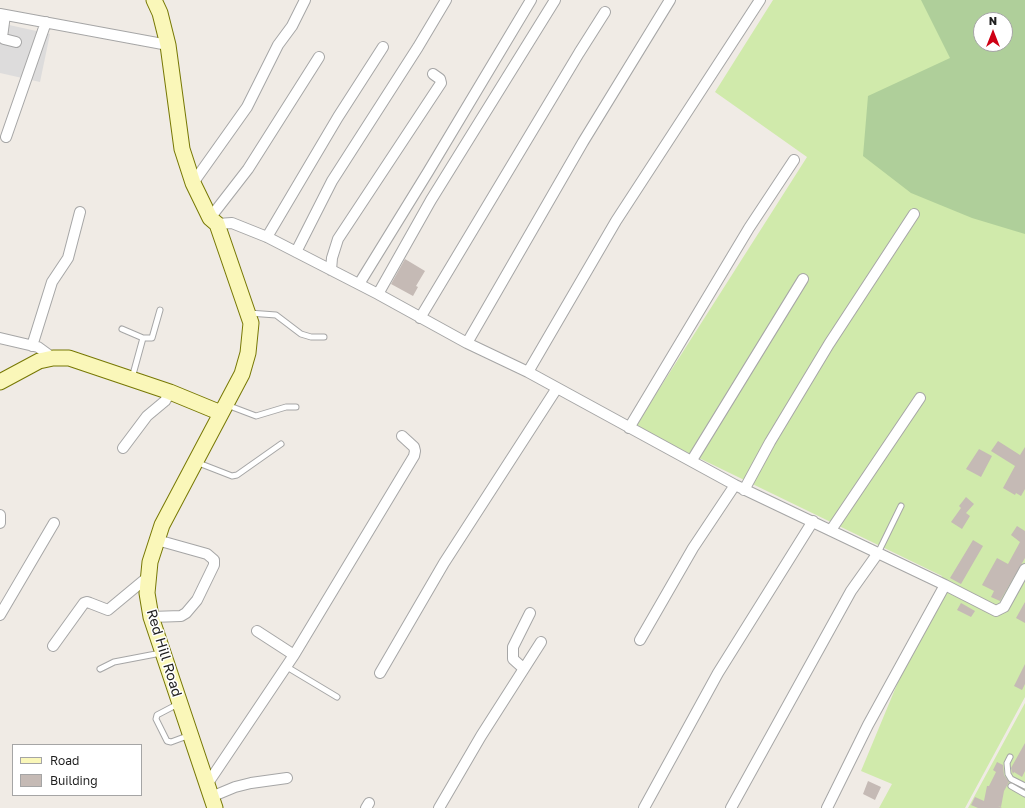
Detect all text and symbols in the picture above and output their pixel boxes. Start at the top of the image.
north arrow [973,12,1013,52]
text: N [989,14,997,27]
street label: Red Hill Road [143,607,185,699]
legend [12,744,142,796]
text: Road [50,753,79,768]
text: Building [50,773,98,788]

